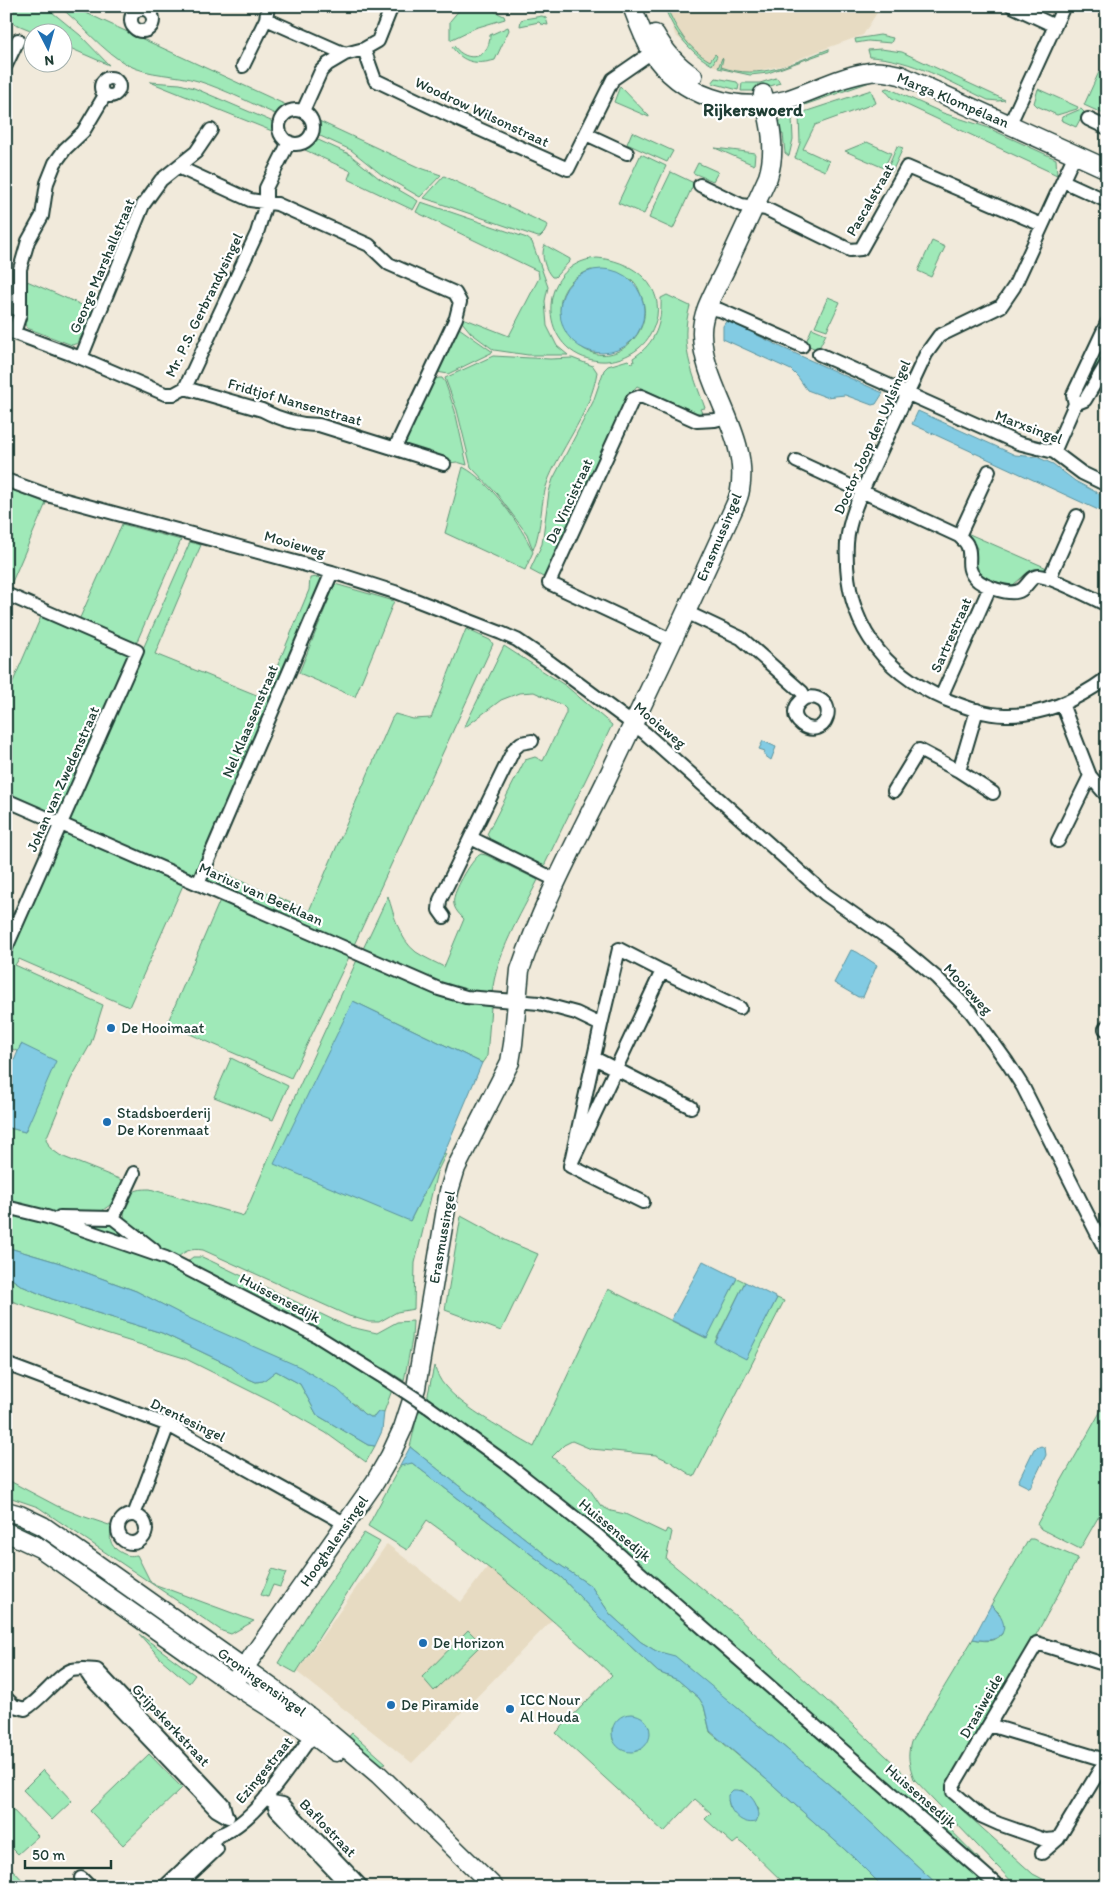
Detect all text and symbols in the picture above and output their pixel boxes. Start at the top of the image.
north arrow [22,22,72,72]
text: N [44,51,55,69]
street label: Marga Klompélaan [894,68,1012,132]
street label: Woodrow Wilsonstraat [412,73,552,151]
district label: Rijkerswoerd [703,99,804,121]
street label: Pascalstraat [842,160,898,239]
street label: George Marshallstraat [65,196,139,336]
street label: Mr. P.S. Gerbrandysingel [161,229,247,380]
street label: Doctor Joop den Uylsingel [830,356,915,517]
street label: Fridtjof Nansenstraat [226,374,364,430]
street label: Marxsingel [993,406,1066,448]
street label: Da Vincistraat [541,455,597,546]
street label: Erasmussingel [692,489,746,584]
street label: Mooieweg [262,527,328,561]
street label: Sartrestraat [926,594,976,675]
street label: Nel Klaassenstraat [218,661,282,780]
street label: Mooieweg [630,698,690,752]
street label: Johan van Zwedenstraat [23,703,103,854]
street label: Marius van Beeklaan [196,859,326,930]
street label: Mooieweg [940,960,996,1018]
place label: De Hooimaat [121,1019,205,1037]
marker: De Hooimaat [105,1022,117,1034]
place label: Stadsboerderij De Korenmaat [117,1104,211,1139]
marker: Stadsboerderij De Korenmaat [101,1116,113,1128]
street label: Erasmussingel [425,1188,459,1285]
street label: Huissensedijk [237,1269,324,1327]
street label: Drentesingel [147,1394,229,1446]
street label: Hooghalensingel [296,1491,372,1590]
street label: Huissensedijk [575,1495,655,1566]
place label: De Horizon [433,1634,505,1652]
marker: De Horizon [417,1637,429,1649]
street label: Groningensingel [214,1644,310,1721]
street label: Draaiweide [955,1671,1007,1741]
street label: Grijpskerkstraat [128,1680,214,1770]
place label: ICC Nour Al Houda [520,1691,580,1726]
place label: De Piramide [401,1696,479,1714]
marker: De Piramide [385,1699,397,1711]
marker: ICC Nour Al Houda [504,1703,516,1715]
street label: Ezingestraat [231,1732,297,1807]
street label: Huissensedijk [882,1760,961,1832]
street label: Baflostraat [296,1795,360,1861]
scale bar [25,1838,111,1870]
text: 50 m [32,1846,65,1864]

